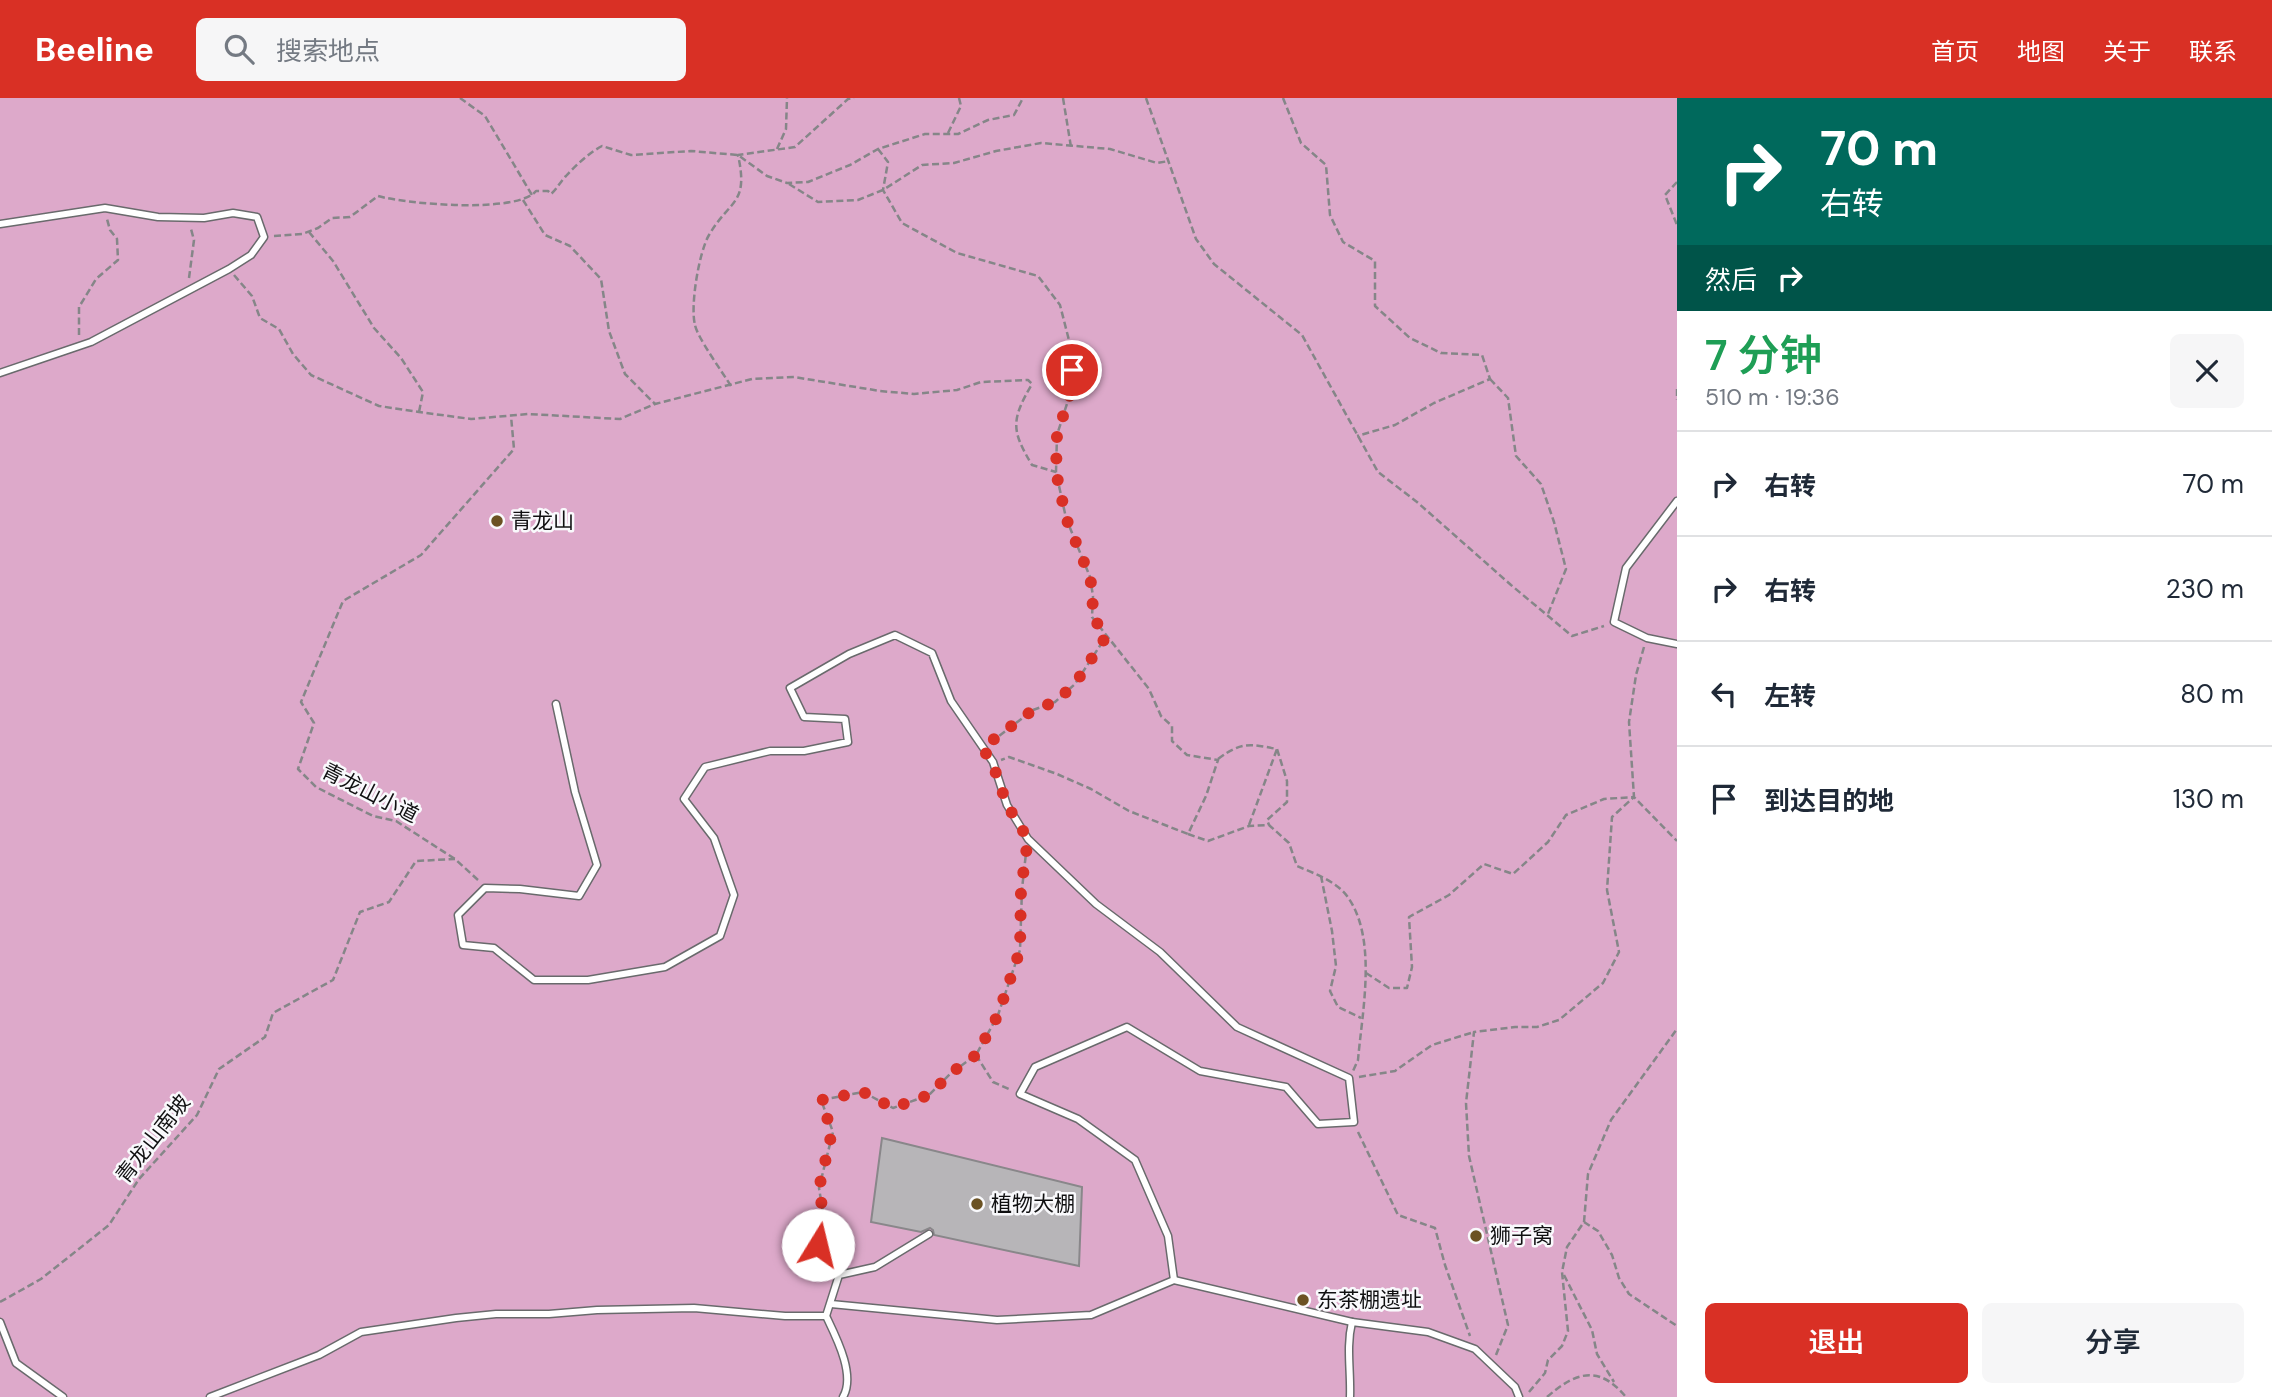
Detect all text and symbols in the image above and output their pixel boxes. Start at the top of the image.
search box [196,18,686,81]
text: Beeline [35,28,154,71]
icon: search [220,30,258,68]
text: 搜索地点 [276,34,380,68]
text: 首页 [1931,36,1979,67]
text: 地图 [2017,36,2065,67]
text: 关于 [2103,36,2151,67]
text: 联系 [2189,36,2237,67]
text: 70 m [1820,116,1938,180]
icon: right [1705,126,1796,217]
text: 右转 [1820,183,1884,225]
icon: right [1771,259,1809,297]
text: 然后 [1705,263,1757,297]
text: 7 分钟 [1705,328,1822,383]
button: close [2170,334,2244,408]
pin [1042,340,1102,400]
icon: arrive [1053,351,1091,389]
text: 510 m · 19:36 [1705,382,1840,412]
icon: right [1705,465,1743,503]
text: 70 m [2183,467,2244,501]
text: 右转 [1764,469,1816,503]
place label: 青龙山 [511,507,574,535]
marker: 青龙山 [489,513,505,529]
icon: right [1705,570,1743,608]
text: 230 m [2166,572,2244,606]
text: 右转 [1764,574,1816,608]
icon: left [1705,675,1743,713]
text: 80 m [2180,677,2244,711]
text: 左转 [1764,679,1816,713]
street label: 青龙山小道 [317,757,423,829]
icon: arrive [1705,780,1743,818]
text: 130 m [2173,782,2244,816]
text: 到达目的地 [1764,784,1894,818]
street label: 青龙山南坡 [110,1089,196,1189]
place label: 植物大棚 [991,1190,1075,1218]
marker: 植物大棚 [969,1196,985,1212]
position arrow [781,1208,855,1282]
place label: 狮子窝 [1490,1222,1553,1250]
marker: 狮子窝 [1468,1228,1484,1244]
place label: 东茶棚遗址 [1317,1286,1422,1314]
marker: 东茶棚遗址 [1295,1292,1311,1308]
button: 退出 [1705,1303,1968,1383]
button: 分享 [1982,1303,2244,1383]

